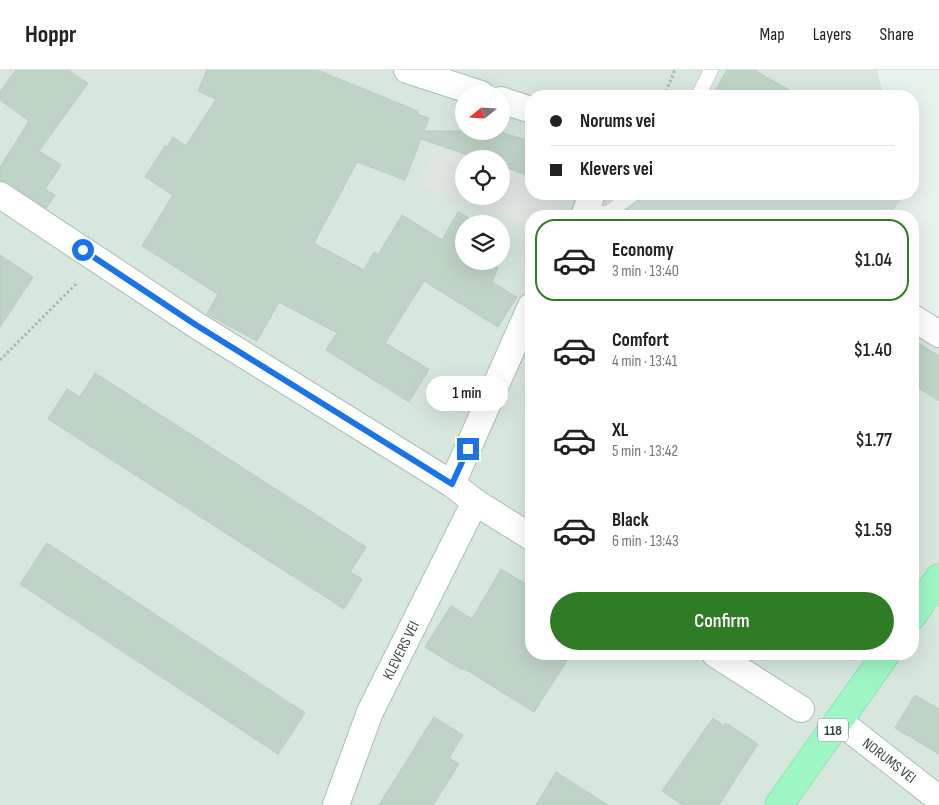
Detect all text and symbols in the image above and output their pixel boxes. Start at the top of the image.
text: Hoppr [25,20,76,49]
text: Map [760,24,785,45]
text: Layers [813,24,852,45]
text: Share [880,24,914,45]
north arrow [455,85,510,140]
map controls [455,85,510,270]
text: Norums vei [580,110,655,133]
button: locate [455,150,510,205]
text: Klevers vei [580,158,653,181]
button: layers [455,215,510,270]
icon: car [552,238,597,283]
route start [72,239,94,261]
text: Economy [612,239,674,262]
text: $1.04 [854,249,892,272]
text: 3 min · 13:40 [612,262,679,281]
icon: car [552,328,597,373]
text: Comfort [612,329,669,352]
text: $1.40 [853,339,892,362]
text: 4 min · 13:41 [612,352,677,371]
callout: 1 min [427,376,509,412]
text: 1 min [452,384,482,403]
icon: car [552,418,597,463]
text: XL [612,419,628,442]
text: $1.77 [855,429,892,452]
route end [457,438,479,460]
text: 5 min · 13:42 [612,442,678,461]
icon: car [552,508,597,553]
text: Black [612,509,649,532]
text: $1.59 [854,519,892,542]
text: 6 min · 13:43 [612,532,679,551]
button: Confirm [550,592,894,650]
street label: KLEVERS VEI [378,618,423,683]
road number: 118 [818,718,848,742]
street label: NORUMS VEI [859,733,920,787]

